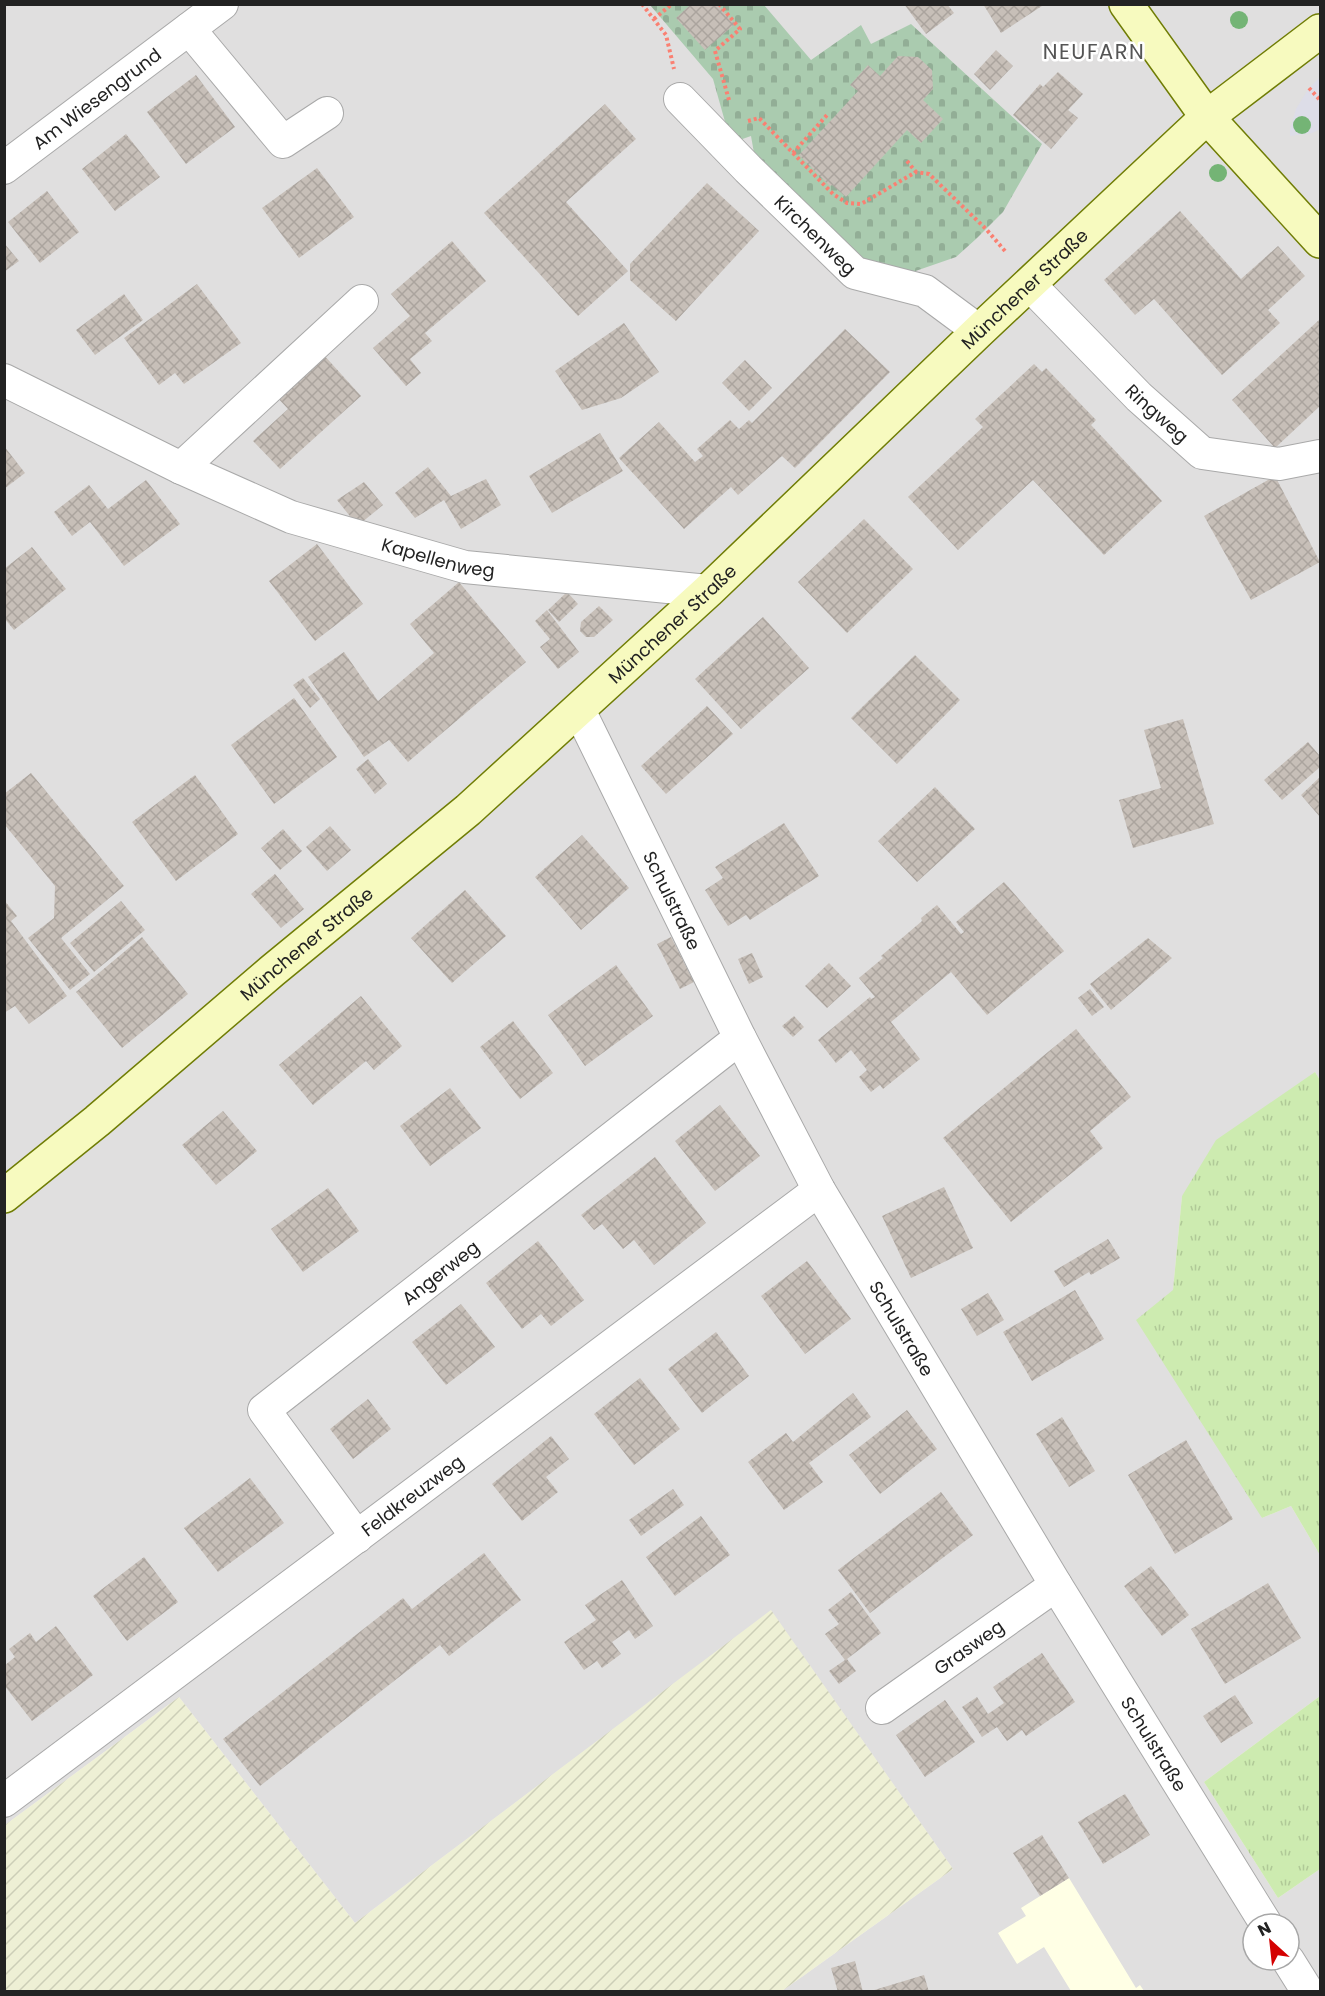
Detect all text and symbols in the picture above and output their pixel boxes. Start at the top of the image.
district label: NEUFARN [1043,37,1145,66]
street label: Am Wiesengrund [27,42,166,155]
street label: Kirchenweg [769,189,862,280]
street label: Münchener Straße [955,223,1093,355]
street label: Ringweg [1120,378,1194,448]
street label: Kapellenweg [379,531,496,582]
street label: Münchener Straße [602,558,742,689]
street label: Schulstraße [638,847,707,954]
street label: Münchener Straße [234,881,378,1006]
street label: Angerweg [396,1234,484,1310]
street label: Schulstraße [864,1276,940,1381]
street label: Feldkreuzweg [356,1449,468,1542]
street label: Grasweg [929,1613,1009,1680]
street label: Schulstraße [1115,1691,1193,1796]
north arrow [1241,1912,1301,1972]
text: N [1254,1916,1275,1942]

